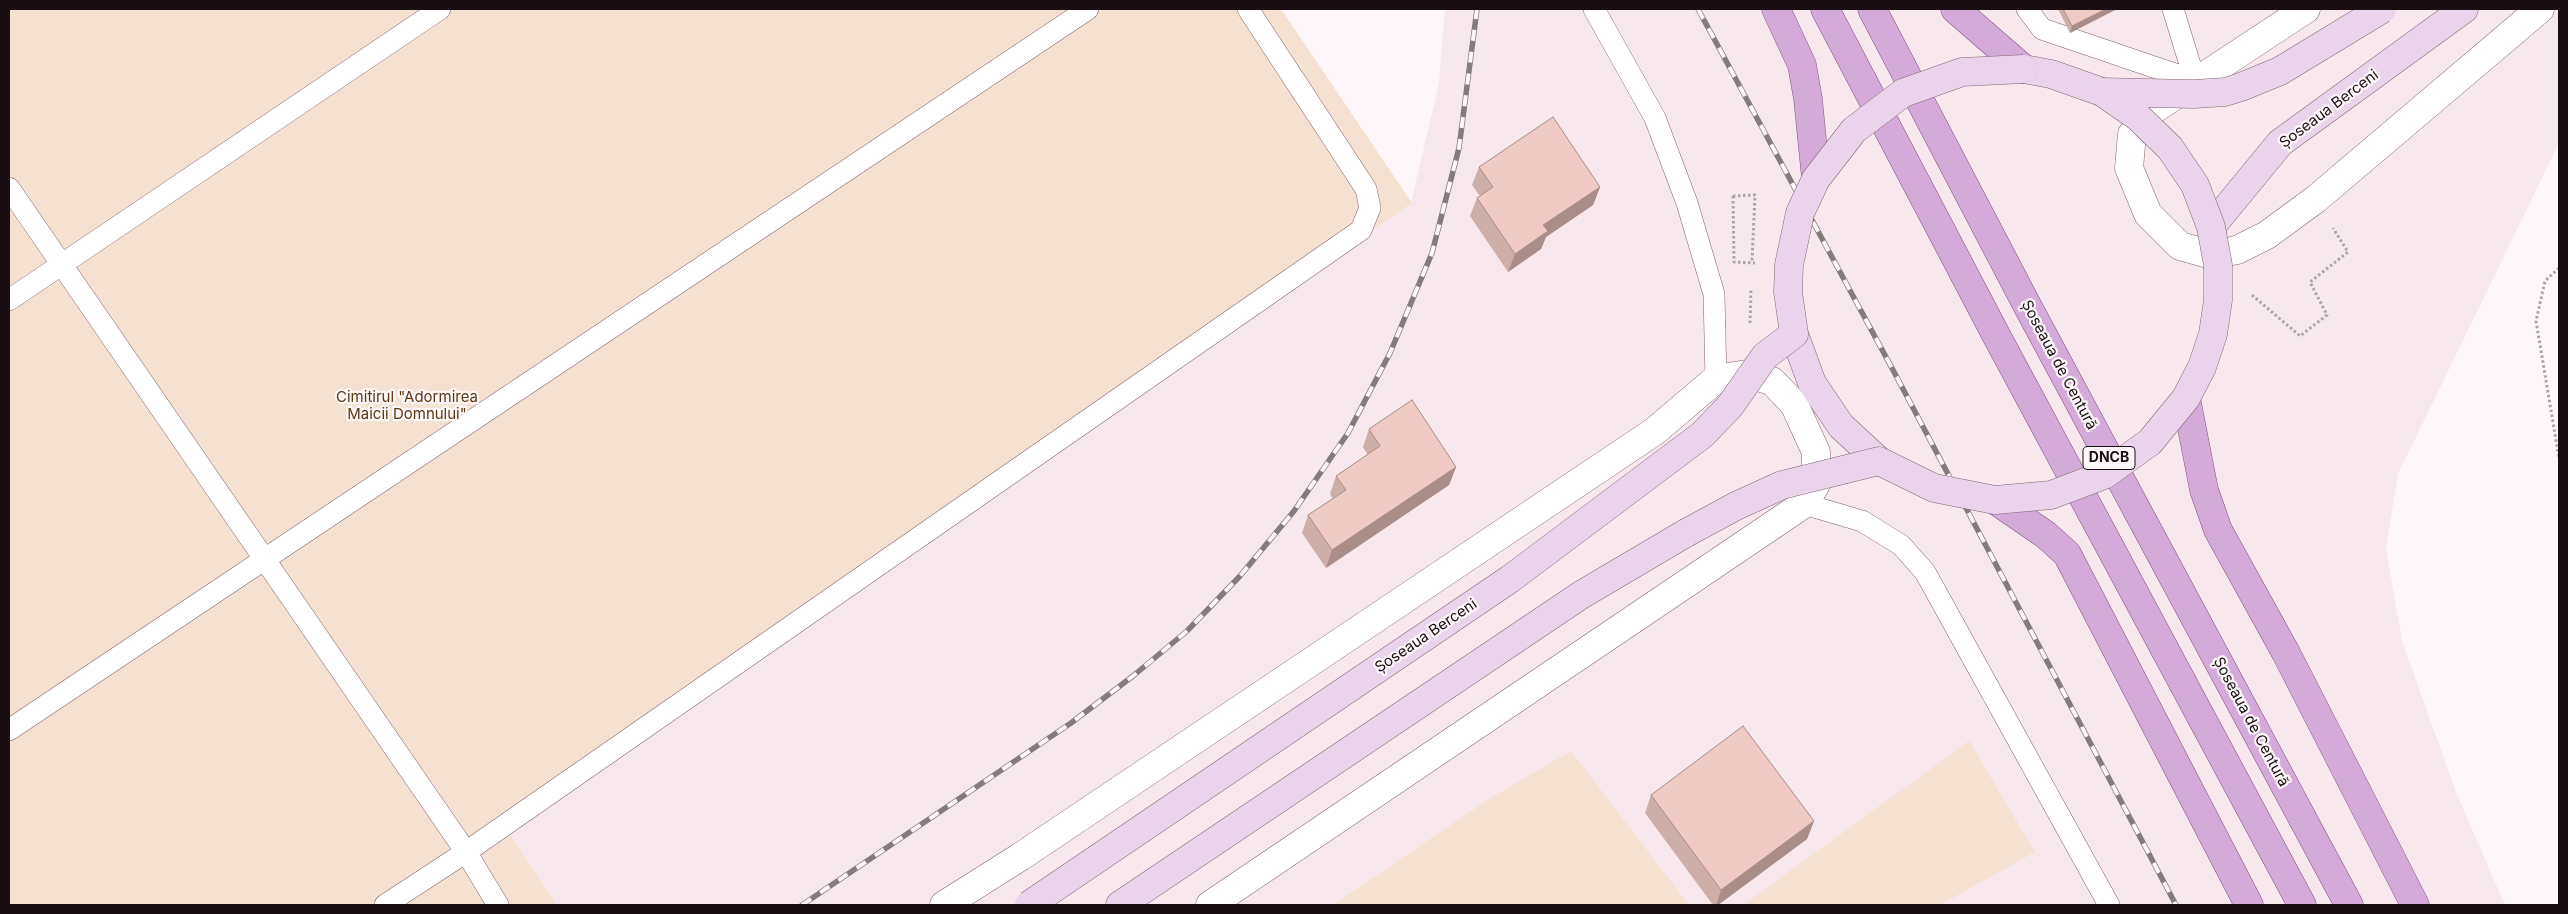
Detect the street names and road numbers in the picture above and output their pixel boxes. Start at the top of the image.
street label: Șoseaua Berceni [2276,66,2382,152]
street label: Șoseaua de Centură [2017,297,2101,433]
road number: DNCB [2083,446,2135,469]
street label: Șoseaua Berceni [1372,595,1480,677]
street label: Șoseaua de Centură [2209,654,2293,790]

